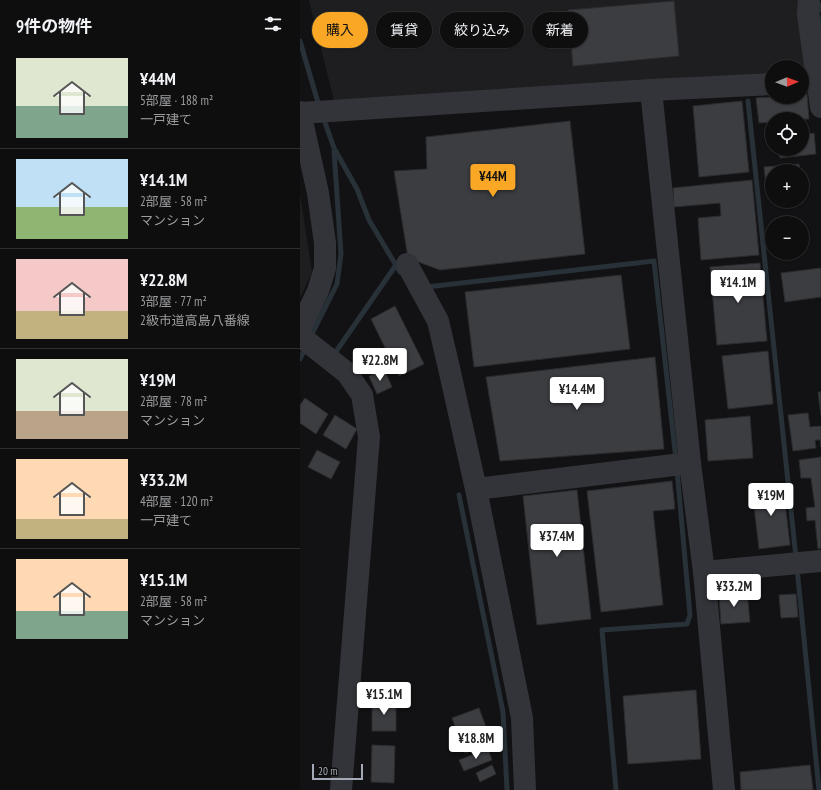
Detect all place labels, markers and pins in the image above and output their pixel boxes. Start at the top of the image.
pin: ¥44M [469,164,517,198]
pin: ¥14.1M [705,270,771,304]
pin: ¥22.8M [347,348,413,382]
pin: ¥14.4M [544,377,610,411]
pin: ¥19M [747,483,795,517]
pin: ¥37.4M [524,524,590,558]
pin: ¥33.2M [701,574,767,608]
pin: ¥15.1M [351,682,417,716]
pin: ¥18.8M [443,726,509,760]

